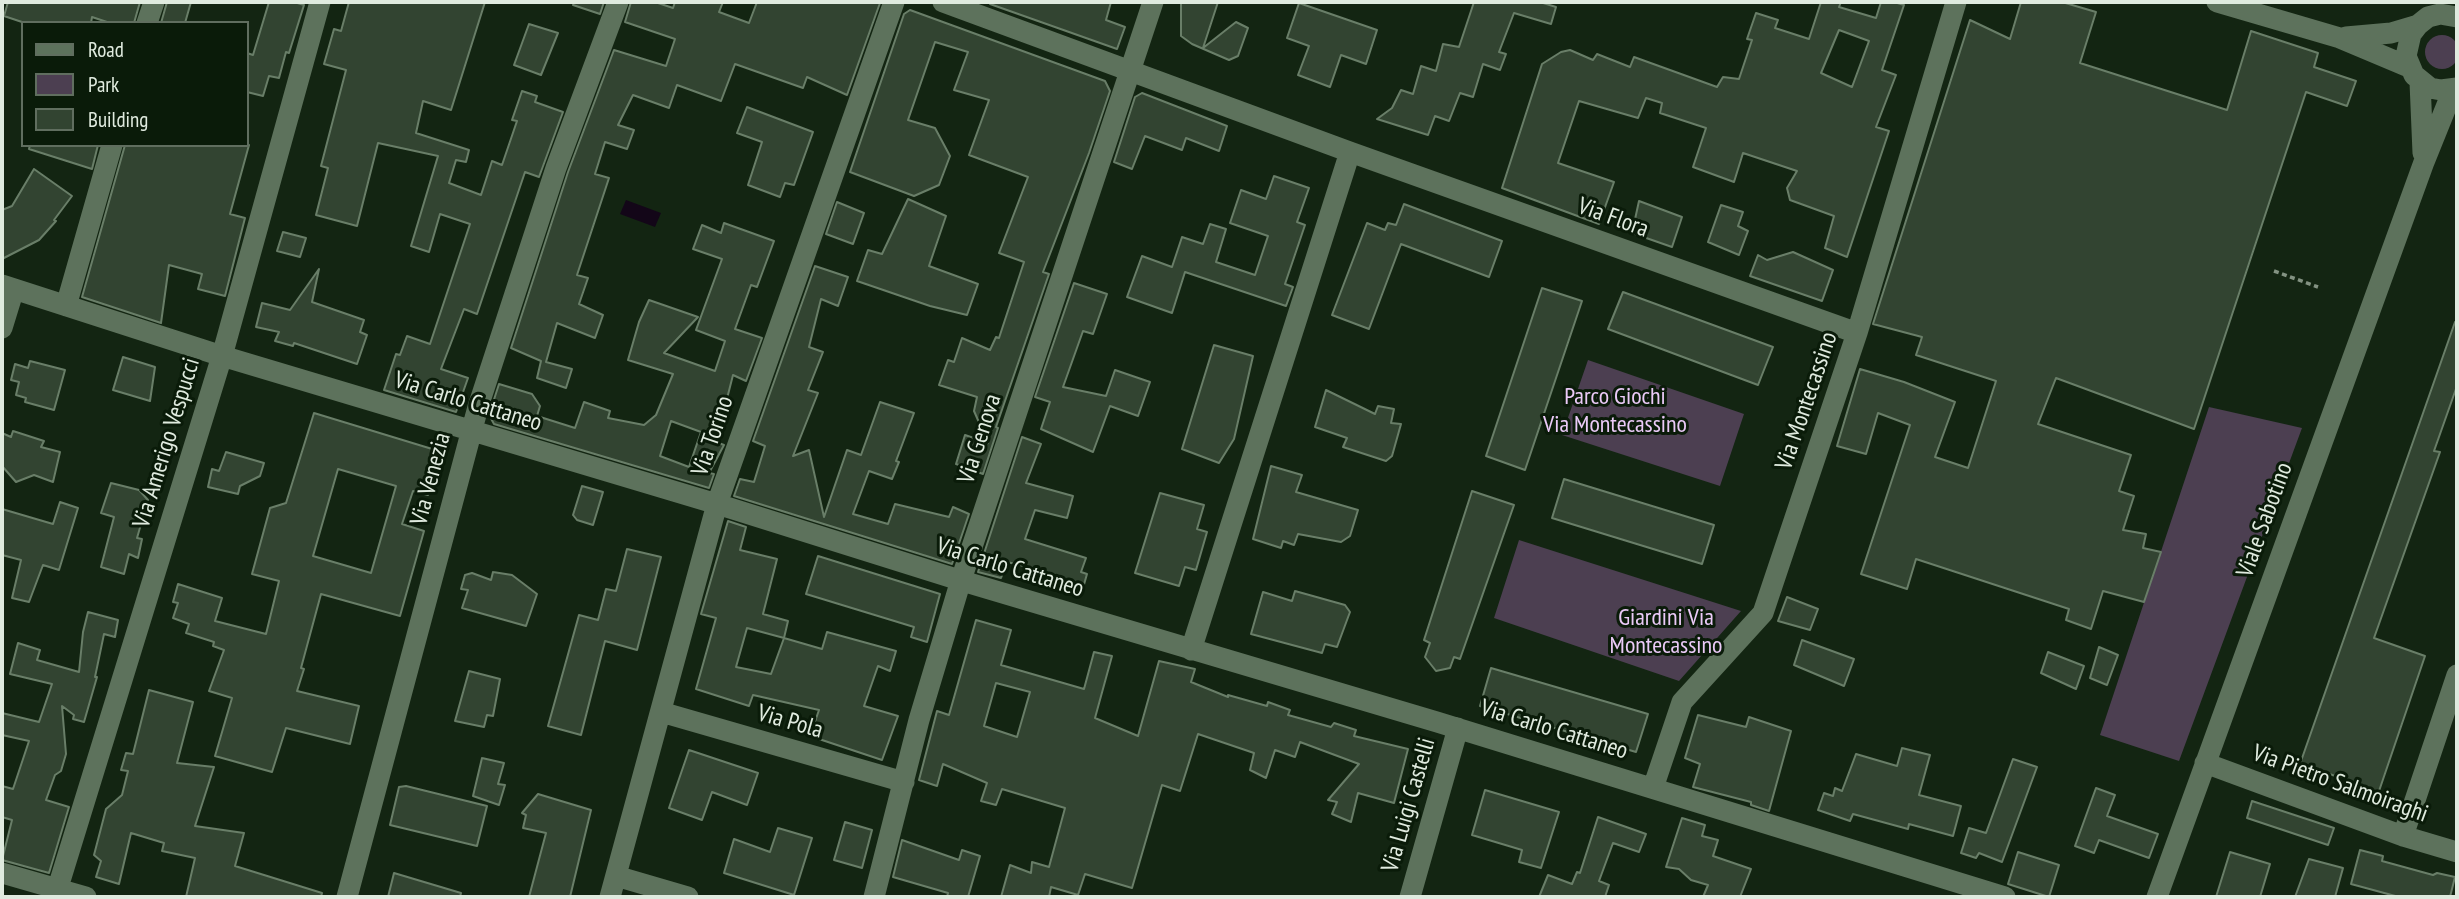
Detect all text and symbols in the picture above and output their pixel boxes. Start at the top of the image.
legend [21,21,248,147]
text: Road [88,36,124,63]
text: Park [88,71,119,98]
text: Building [88,106,148,133]
street label: Via Flora [1574,192,1652,244]
street label: Via Montecassino [1770,328,1844,474]
street label: Via Amerigo Vespucci [127,355,207,531]
street label: Via Carlo Cattaneo [391,366,545,438]
park label: Parco Giochi Via Montecassino [1543,383,1687,439]
street label: Via Genova [952,391,1008,487]
street label: Via Torino [686,392,740,480]
street label: Via Venezia [405,430,457,528]
street label: Viale Sabotino [2231,459,2299,581]
street label: Via Carlo Cattaneo [933,532,1087,604]
park label: Giardini Via Montecassino [1610,604,1722,660]
street label: Via Carlo Cattaneo [1477,694,1631,766]
street label: Via Pola [754,699,826,745]
street label: Via Luigi Castelli [1376,735,1442,875]
street label: Via Pietro Salmoiraghi [2248,739,2432,829]

